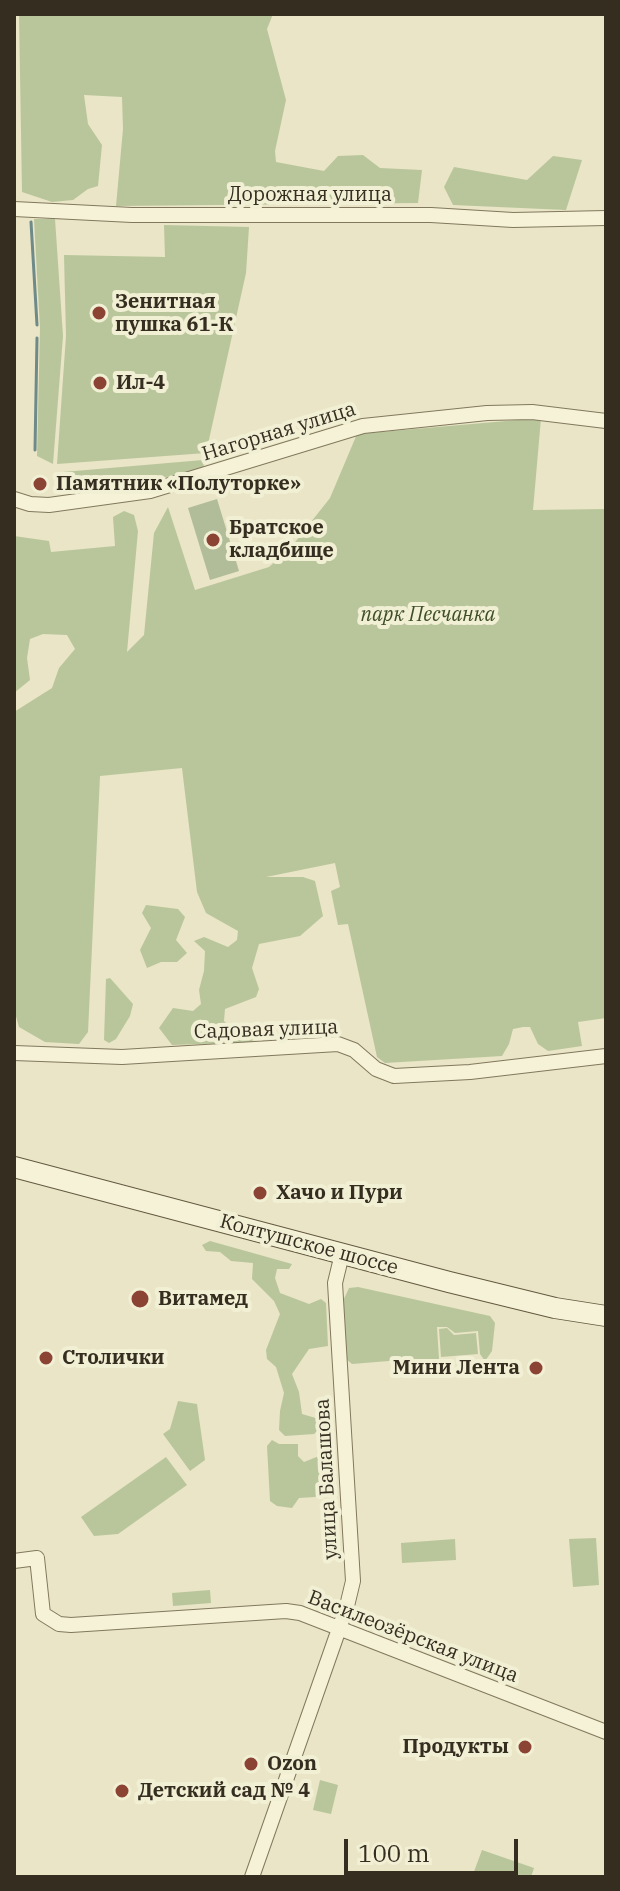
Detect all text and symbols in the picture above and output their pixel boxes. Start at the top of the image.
street label: Дорожная улица [228,183,392,207]
place label: Зенитная пушка 61-К [115,290,233,337]
marker: Зенитная пушка 61-К [90,304,108,322]
place label: Ил-4 [116,371,165,395]
marker: Ил-4 [91,374,109,392]
street label: Нагорная улица [199,397,359,467]
place label: Памятник «Полуторке» [56,472,301,496]
marker: Памятник «Полуторке» [31,475,49,493]
place label: Братское кладбище [229,516,334,563]
marker: Братское кладбище [204,531,222,549]
park label: парк Песчанка [361,603,495,627]
street label: Садовая улица [193,1015,339,1045]
place label: Хачо и Пури [276,1181,403,1205]
marker: Хачо и Пури [251,1184,269,1202]
street label: Колтушское шоссе [217,1210,401,1280]
place label: Витамед [158,1287,248,1311]
marker: Витамед [129,1288,151,1310]
place label: Столички [62,1346,165,1370]
marker: Столички [37,1349,55,1367]
place label: Мини Лента [393,1356,520,1380]
marker: Мини Лента [527,1359,545,1377]
street label: улица Балашова [311,1398,343,1560]
street label: Василеозёрская улица [304,1586,522,1688]
place label: Продукты [403,1735,509,1759]
marker: Продукты [516,1738,534,1756]
place label: Ozon [267,1752,317,1776]
marker: Ozon [242,1755,260,1773]
place label: Детский сад № 4 [138,1779,310,1803]
marker: Детский сад № 4 [113,1782,131,1800]
scale bar [348,1823,522,1873]
text: 100 m [358,1837,430,1869]

